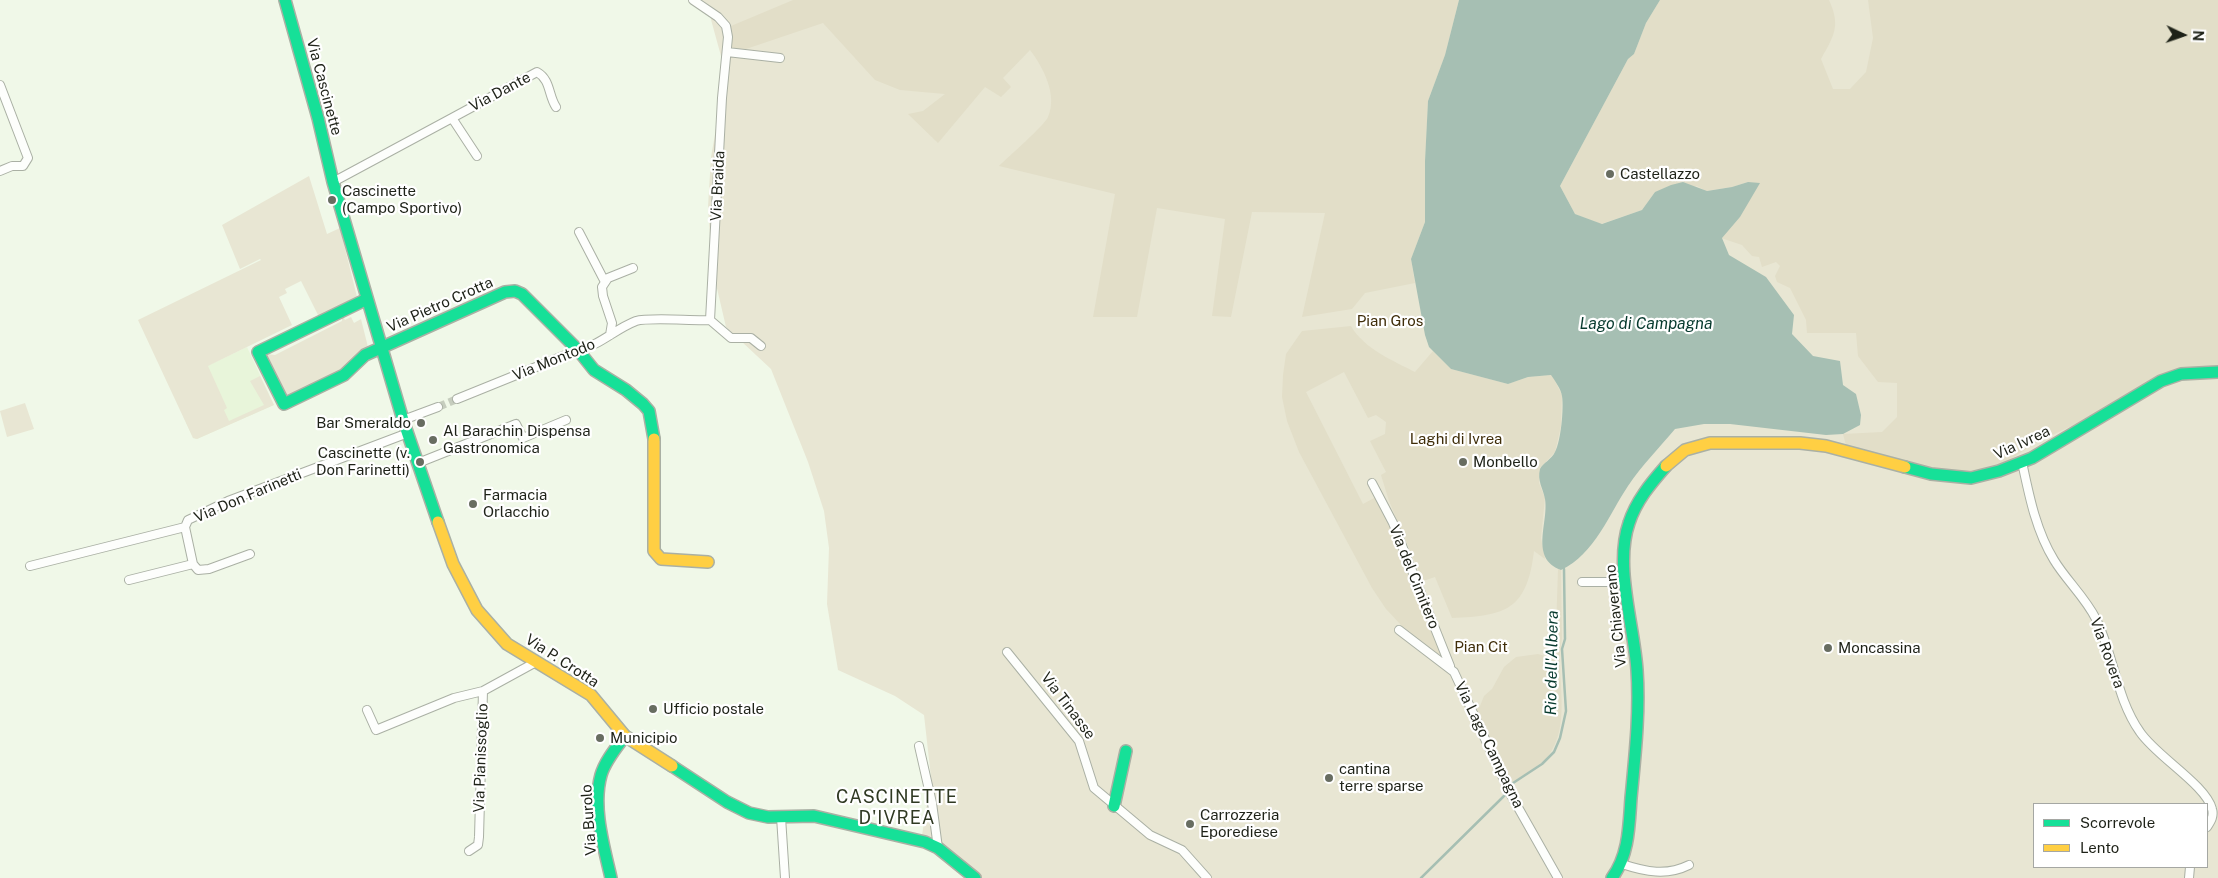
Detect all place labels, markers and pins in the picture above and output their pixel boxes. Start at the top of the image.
place label: Castellazzo [1620,165,1700,183]
marker: Castellazzo [1604,168,1616,180]
place label: Cascinette (Campo Sportivo) [342,182,462,217]
marker: Cascinette (Campo Sportivo) [326,194,338,206]
place label: Bar Smeraldo [316,414,411,432]
marker: Bar Smeraldo [415,417,427,429]
place label: Al Barachin Dispensa Gastronomica [443,422,591,457]
marker: Al Barachin Dispensa Gastronomica [427,434,439,446]
place label: Cascinette (v. Don Farinetti) [316,444,410,479]
place label: Monbello [1473,453,1538,471]
marker: Cascinette (v. Don Farinetti) [414,456,426,468]
marker: Monbello [1457,456,1469,468]
place label: Farmacia Orlacchio [483,486,550,521]
marker: Farmacia Orlacchio [467,498,479,510]
place label: Moncassina [1838,639,1920,657]
marker: Moncassina [1822,642,1834,654]
place label: Ufficio postale [663,700,764,718]
marker: Ufficio postale [647,703,659,715]
place label: Municipio [610,729,677,747]
marker: Municipio [594,732,606,744]
place label: cantina terre sparse [1339,760,1424,795]
marker: cantina terre sparse [1323,772,1335,784]
place label: Carrozzeria Eporediese [1200,806,1279,841]
marker: Carrozzeria Eporediese [1184,818,1196,830]

